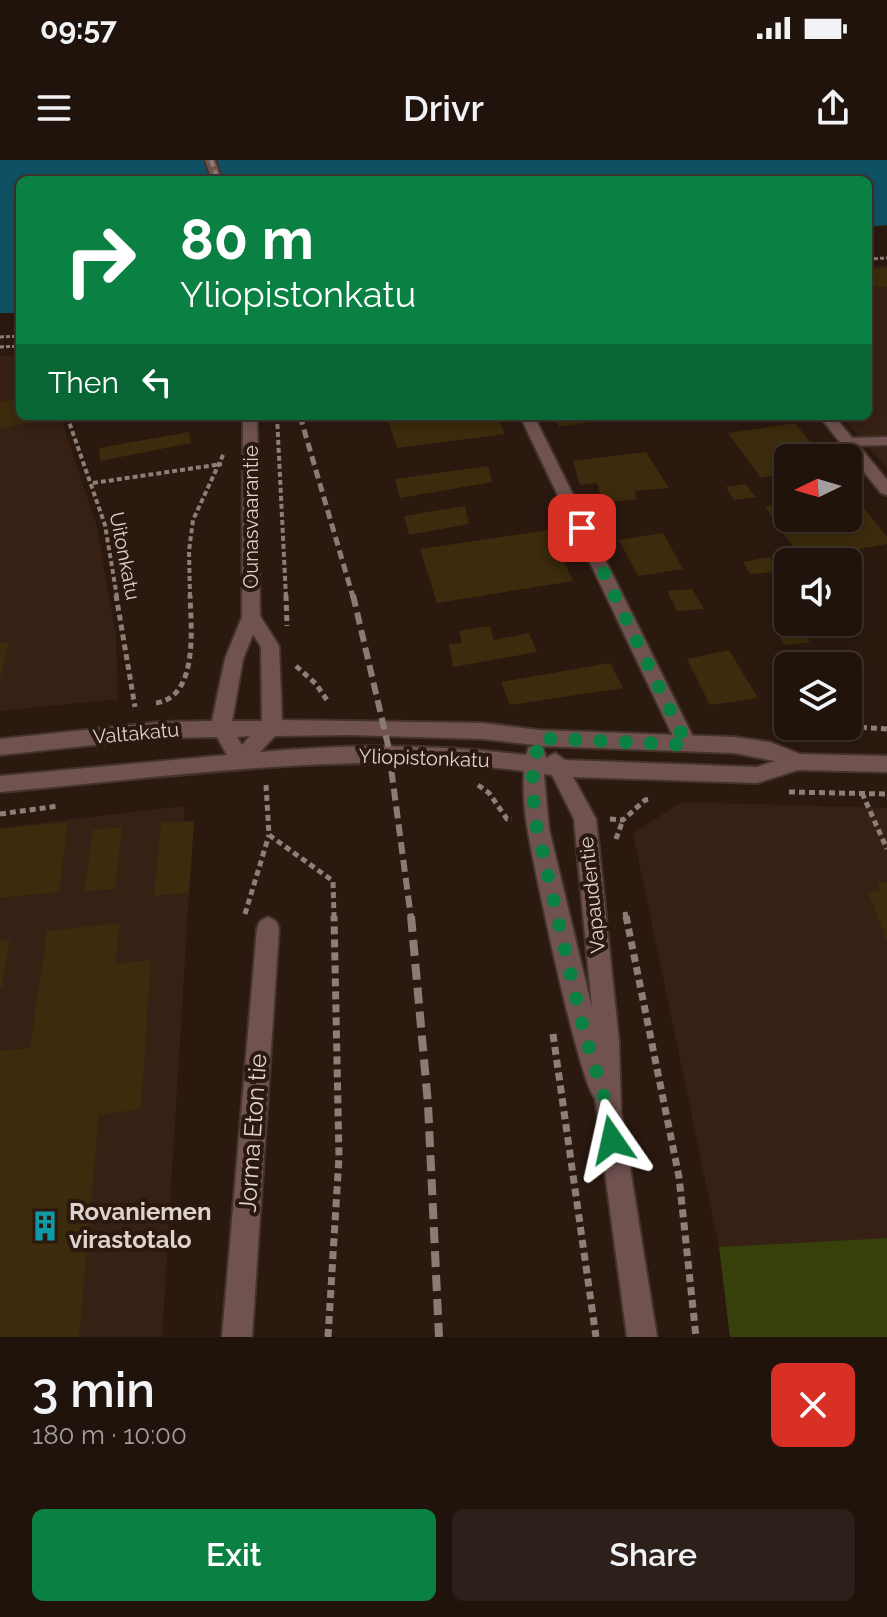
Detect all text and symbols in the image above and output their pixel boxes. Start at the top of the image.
text: 09:57 [40,11,117,46]
icon: menu [32,86,76,130]
icon: share [811,86,855,130]
text: Drivr [403,87,484,129]
text: 80 m [180,206,314,272]
icon: right [48,208,152,312]
text: Yliopistonkatu [180,273,416,315]
icon: left [135,360,179,404]
text: Then [48,365,119,400]
north arrow [774,444,862,532]
map controls [774,444,862,740]
street label: Ounasvaarantie [239,445,263,589]
pin [548,494,616,562]
icon: arrive [560,506,604,550]
street label: Uitonkatu [105,510,145,602]
button: sound [774,548,862,636]
button: layers [774,652,862,740]
street label: Valtakatu [92,717,180,749]
street label: Yliopistonkatu [358,744,490,772]
street label: Vapaudentie [574,835,610,954]
street label: Jorma Eton tie [232,1052,273,1213]
position arrow [570,1098,654,1182]
place label: Rovaniemen virastotalo [69,1197,212,1254]
building icon: Rovaniemen virastotalo [28,1209,62,1243]
text: 3 min [32,1362,155,1418]
button: close [771,1363,855,1447]
text: 180 m · 10:00 [32,1420,187,1450]
button: Exit [32,1509,436,1601]
button: Share [452,1509,855,1601]

